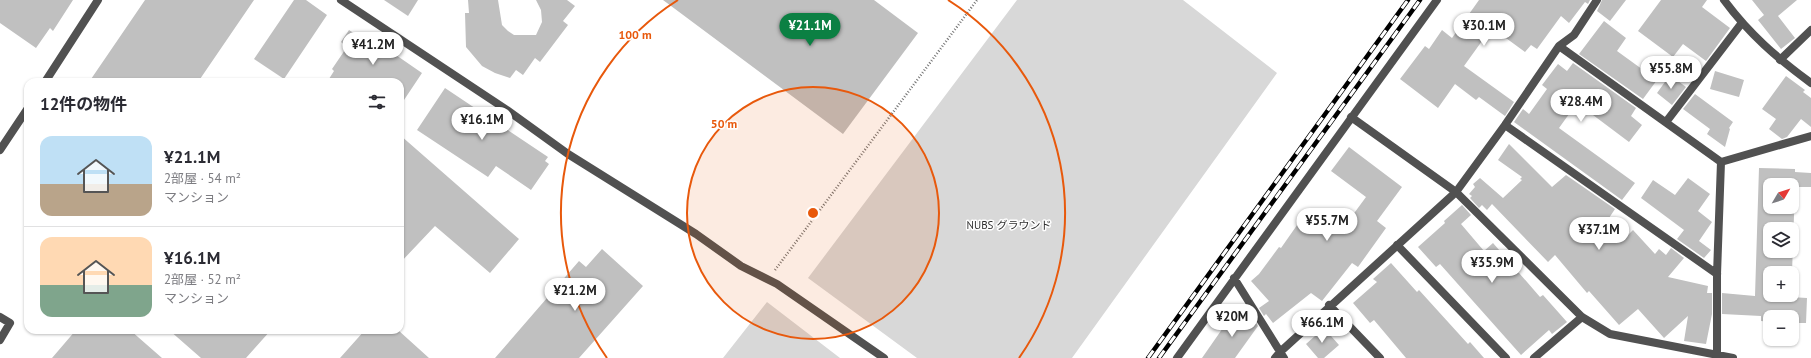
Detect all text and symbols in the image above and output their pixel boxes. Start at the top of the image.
pin: ¥21.1M [777,13,843,47]
pin: ¥30.1M [1451,13,1517,47]
text: ¥21.1M [788,17,832,34]
text: ¥30.1M [1462,17,1506,34]
text: 100 m [618,27,652,42]
pin: ¥41.2M [340,32,406,66]
text: ¥41.2M [351,36,395,53]
pin: ¥55.8M [1638,56,1704,90]
text: ¥55.8M [1649,60,1693,77]
pin: ¥28.4M [1548,89,1614,123]
icon: filters [366,91,388,113]
text: 12件の物件 [40,93,127,115]
text: ¥28.4M [1559,93,1603,110]
pin: ¥16.1M [449,107,515,141]
text: ¥16.1M [460,111,504,128]
text: 50 m [711,116,737,131]
text: ¥21.1M [164,146,220,168]
icon: home [72,152,120,200]
text: 2部屋 · 54 m² [164,170,241,187]
north arrow [1763,178,1799,214]
map controls [1763,178,1799,346]
text: マンション [164,189,229,206]
centre of rings [806,206,820,220]
pin: ¥55.7M [1294,208,1360,242]
text: ¥55.7M [1305,212,1349,229]
pin: ¥37.1M [1566,217,1632,251]
park label: NUBS グラウンド [967,218,1051,232]
text: ¥37.1M [1578,221,1620,238]
button: layers [1763,222,1799,258]
text: ¥16.1M [164,247,220,269]
pin: ¥35.9M [1459,250,1525,284]
icon: home [72,253,120,301]
text: ¥35.9M [1470,254,1514,271]
button: + [1763,266,1799,302]
text: 2部屋 · 52 m² [164,271,241,288]
pin: ¥21.2M [542,278,608,312]
text: ¥21.2M [553,282,597,299]
text: マンション [164,290,229,307]
pin: ¥20M [1208,304,1256,338]
text: ¥20M [1216,308,1248,325]
pin: ¥66.1M [1289,310,1355,344]
button: − [1763,310,1799,346]
text: ¥66.1M [1300,314,1344,331]

